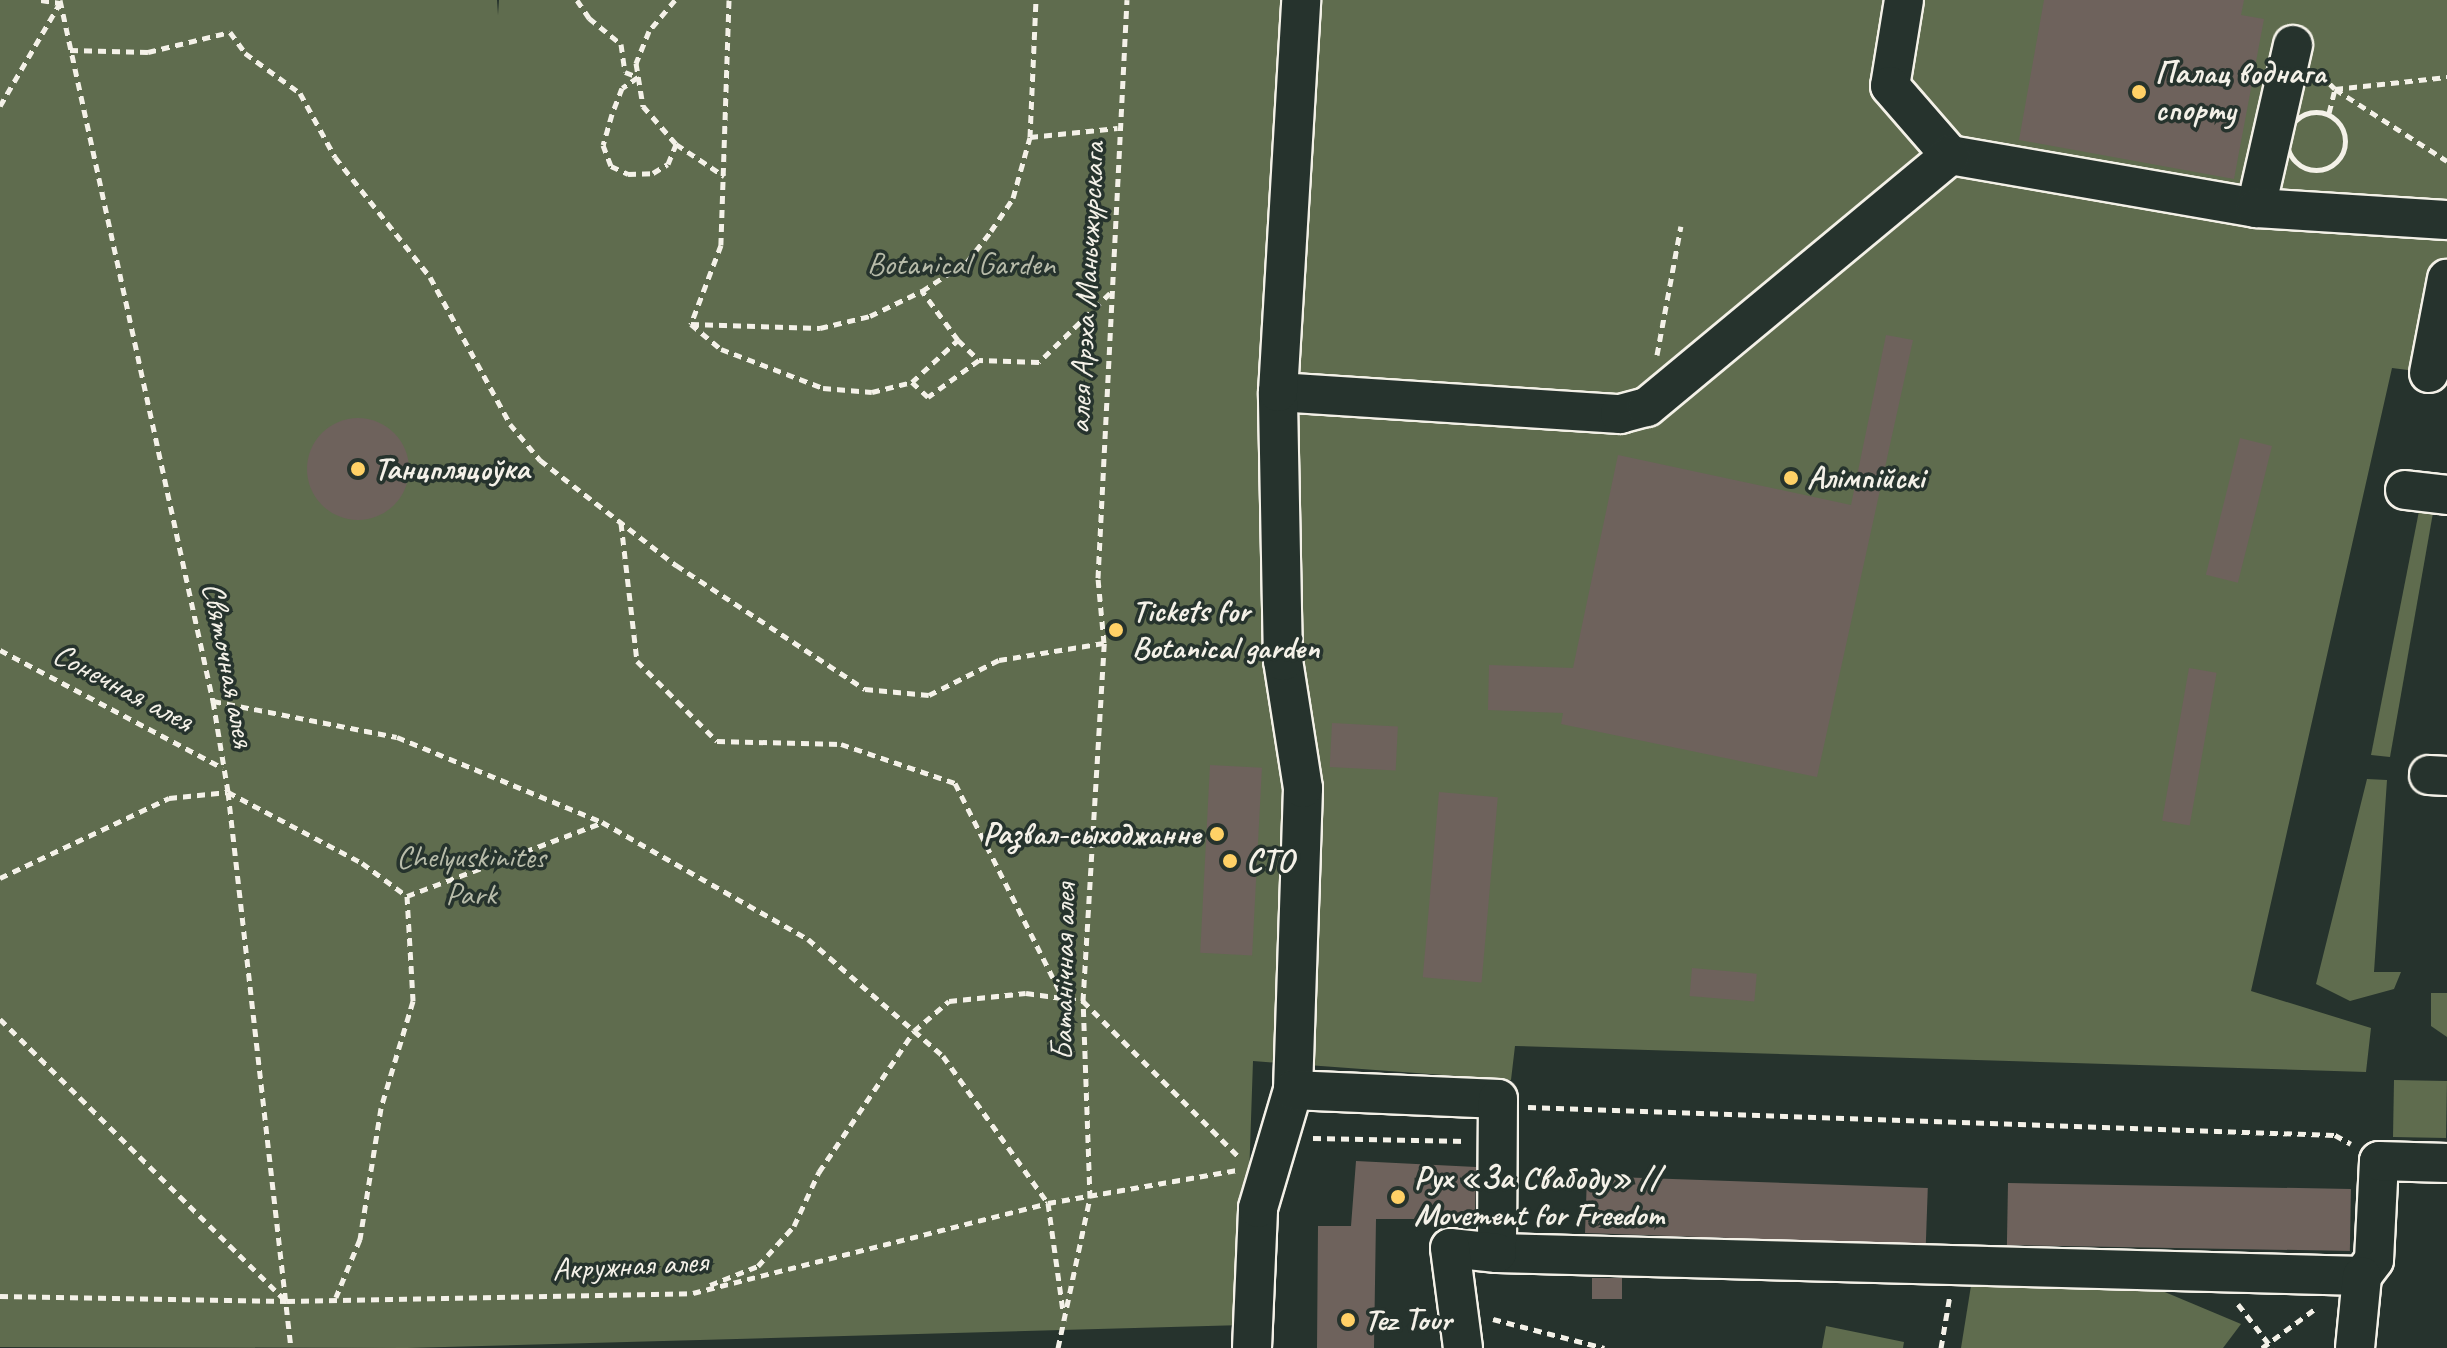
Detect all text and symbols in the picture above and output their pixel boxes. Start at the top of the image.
place label: Палац воднага спорту [2155,55,2323,130]
marker: Палац воднага спорту [2130,83,2148,101]
street label: алея Арэха Маньчжурскага [1060,140,1114,436]
park label: Botanical Garden [866,245,1056,283]
place label: Танцпляцоўка [374,450,529,488]
place label: Алімпійскі [1807,459,1924,497]
marker: Танцпляцоўка [349,460,367,478]
marker: Алімпійскі [1782,469,1800,487]
street label: Святочная алея [193,578,263,752]
place label: Tickets for Botanical garden [1132,593,1321,668]
marker: Tickets for Botanical garden [1107,621,1125,639]
street label: Сонечная алея [46,635,200,741]
place label: Развал-сыходжанне [983,815,1201,853]
marker: Развал-сыходжанне [1208,825,1226,843]
park label: Chelyuskinites Park [396,839,546,914]
place label: СТО [1246,842,1293,880]
marker: СТО [1221,852,1239,870]
street label: Батанічная алея [1043,881,1085,1063]
place label: Рух «За Свабоду» // Movement for Freedom [1414,1160,1664,1235]
marker: Рух «За Свабоду» // Movement for Freedom [1389,1188,1407,1206]
street label: Акружная алея [550,1243,710,1289]
place label: Tez Tour [1364,1301,1451,1339]
marker: Tez Tour [1339,1311,1357,1329]

